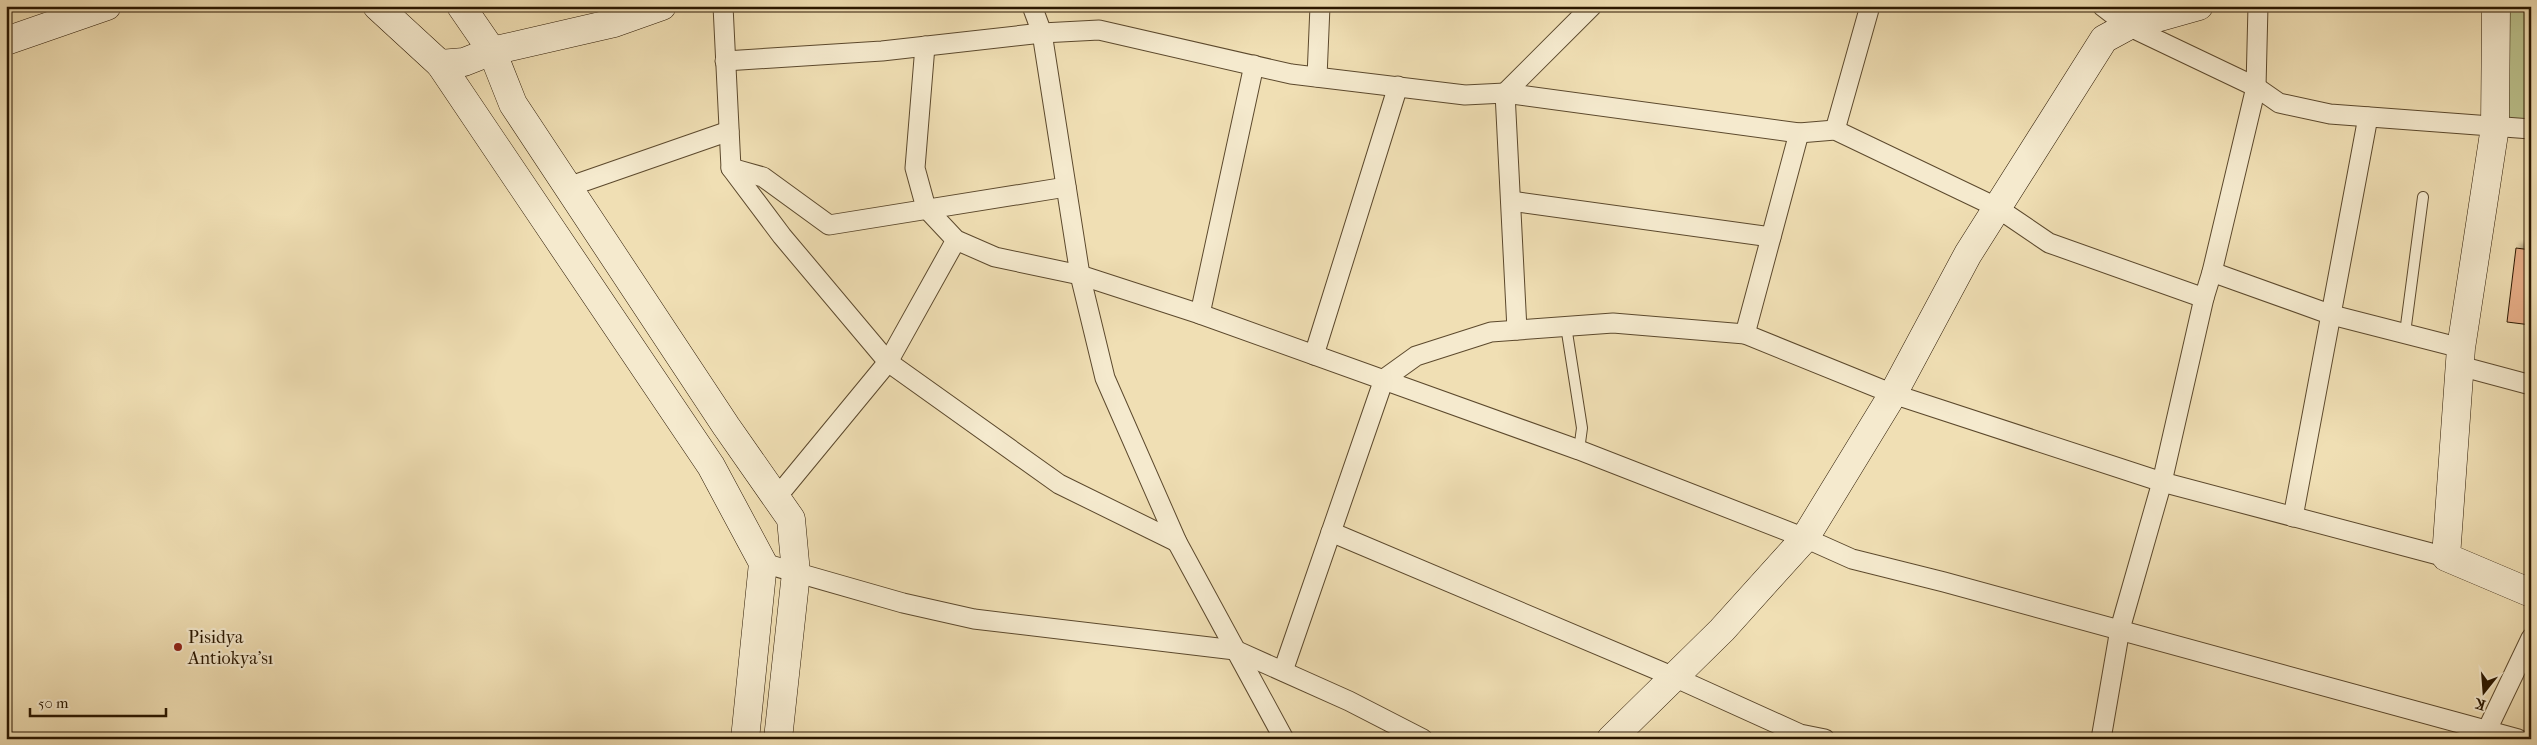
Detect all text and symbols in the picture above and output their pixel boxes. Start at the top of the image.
place label: Pisidya Antiokya'sı [187,627,274,669]
marker: Pisidya Antiokya'sı [172,641,184,653]
north arrow [2460,668,2510,718]
scale bar [30,685,166,717]
text: 50 m [38,694,69,712]
text: K [2472,694,2488,714]

